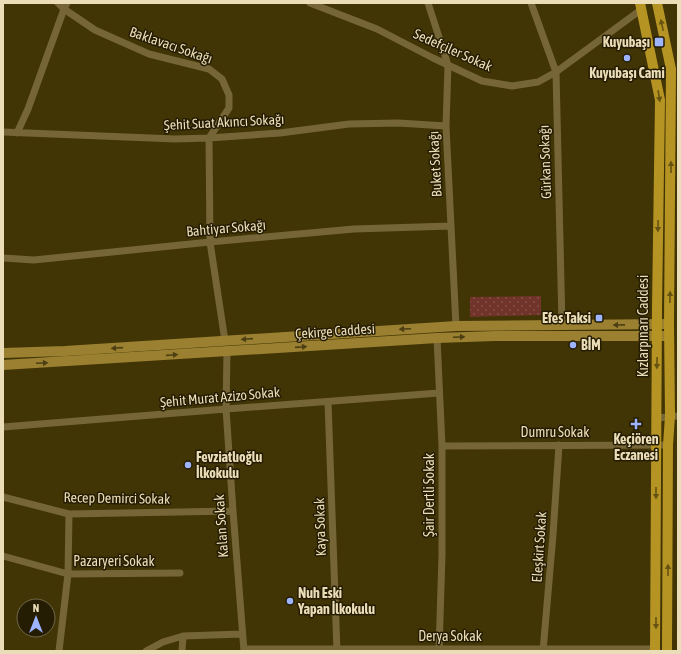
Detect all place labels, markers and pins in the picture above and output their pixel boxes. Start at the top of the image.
place label: Kuyubaşı [603,34,650,50]
marker: Kuyubaşı [653,36,665,48]
marker: Kuyubaşı Cami [622,53,632,63]
place label: Kuyubaşı Cami [589,65,665,81]
place label: Efes Taksi [542,310,591,326]
marker: Efes Taksi [594,313,604,323]
place label: BİM [581,336,601,353]
marker: BİM [568,340,578,350]
marker: Keçiören Eczanesi [631,419,641,429]
place label: Keçiören Eczanesi [613,431,659,463]
place label: Fevziatlıoğlu İlkokulu [196,449,262,481]
marker: Fevziatlıoğlu İlkokulu [183,460,193,470]
place label: Nuh Eski Yapan İlkokulu [297,585,375,617]
marker: Nuh Eski Yapan İlkokulu [285,596,295,606]

